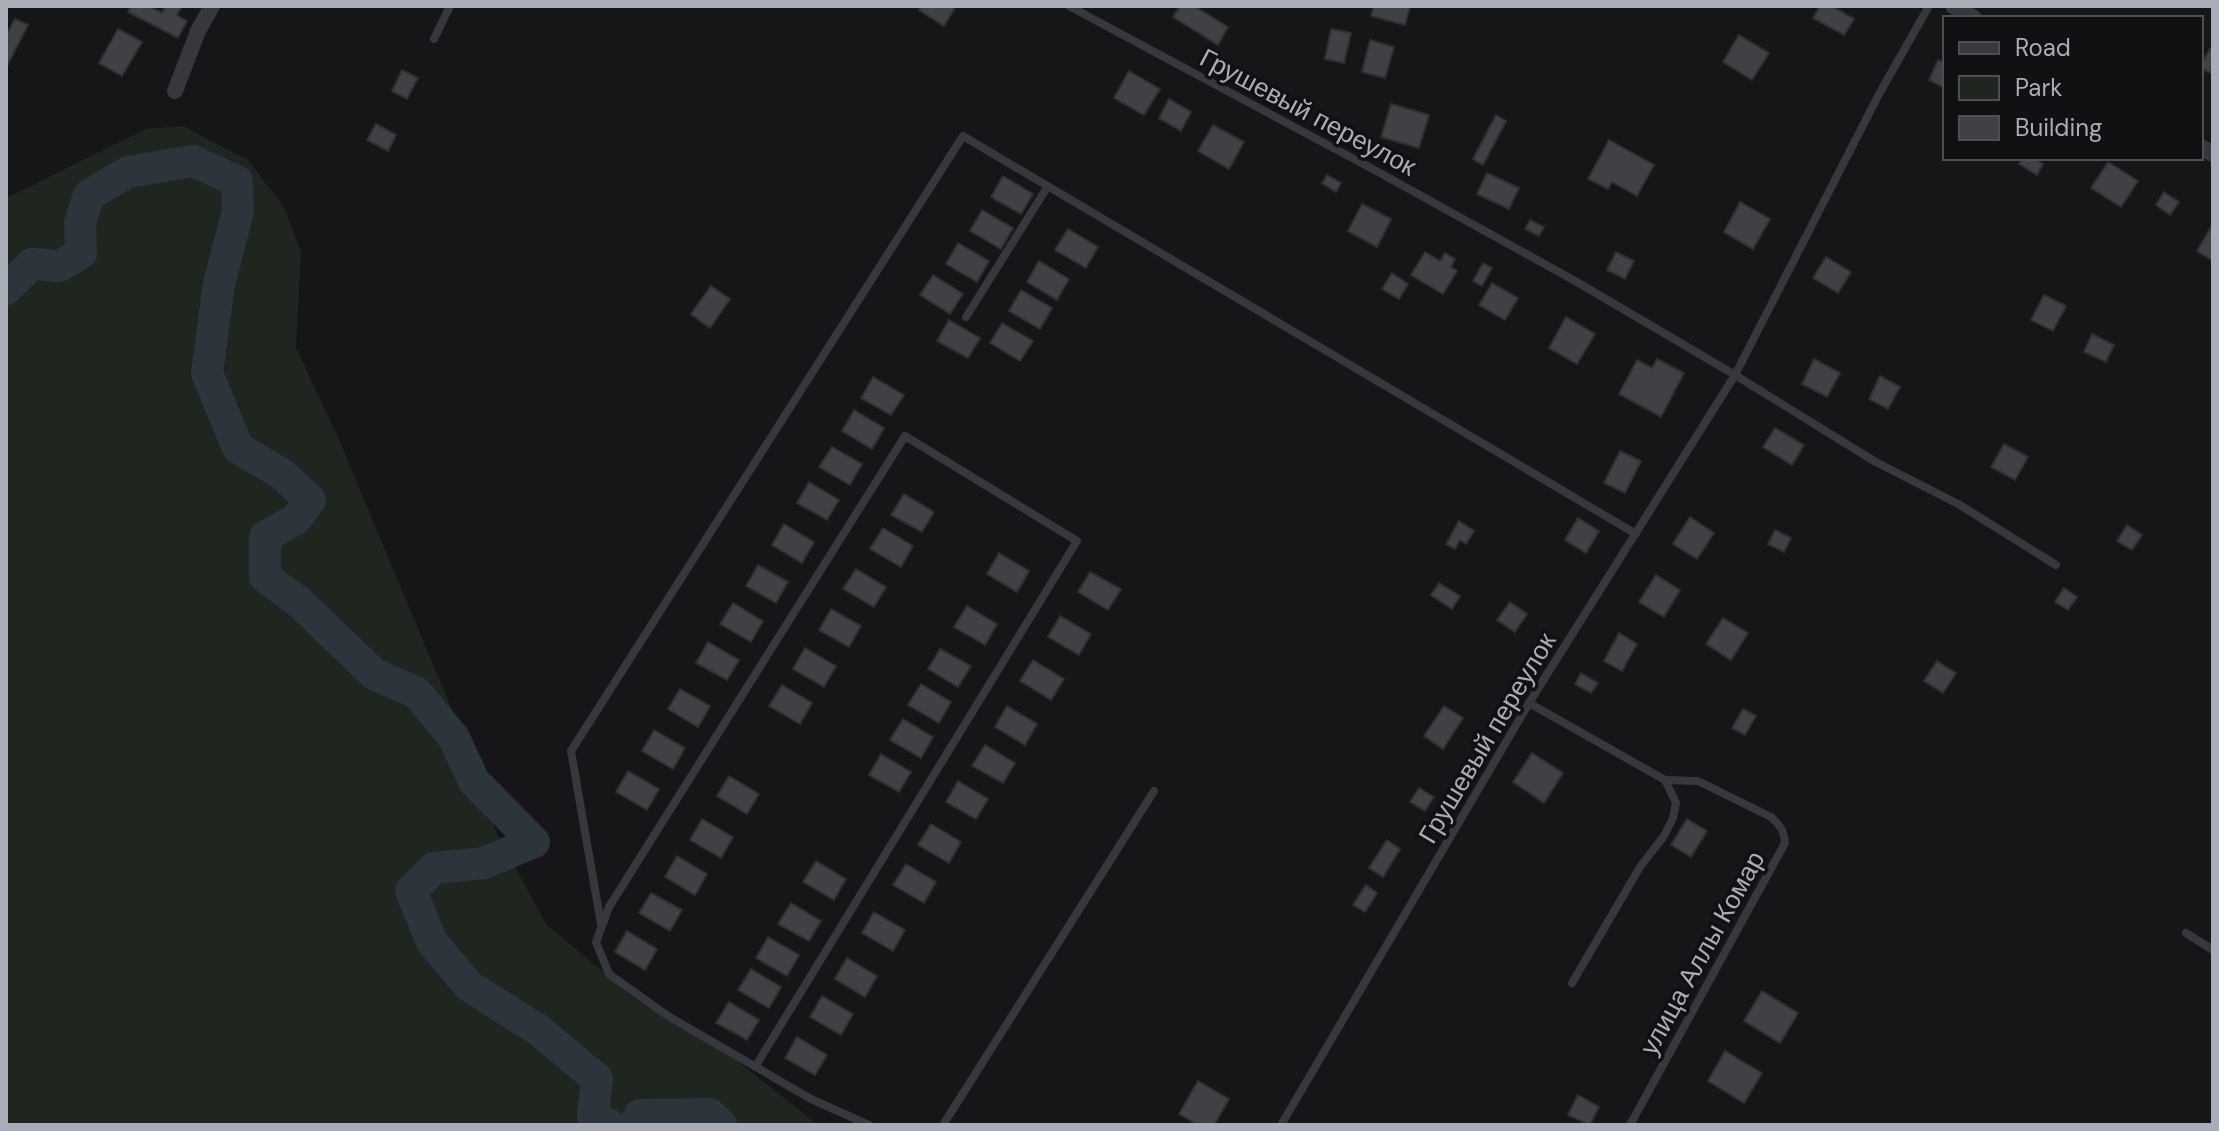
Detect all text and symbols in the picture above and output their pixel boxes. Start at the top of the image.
legend [1943,16,2203,160]
text: Road [2015,32,2071,63]
street label: Грушевый переулок [1194,41,1422,184]
text: Park [2015,72,2062,103]
text: Building [2015,112,2102,143]
street label: Грушевый переулок [1411,626,1564,850]
street label: улица Аллы Комар [1632,845,1772,1061]

